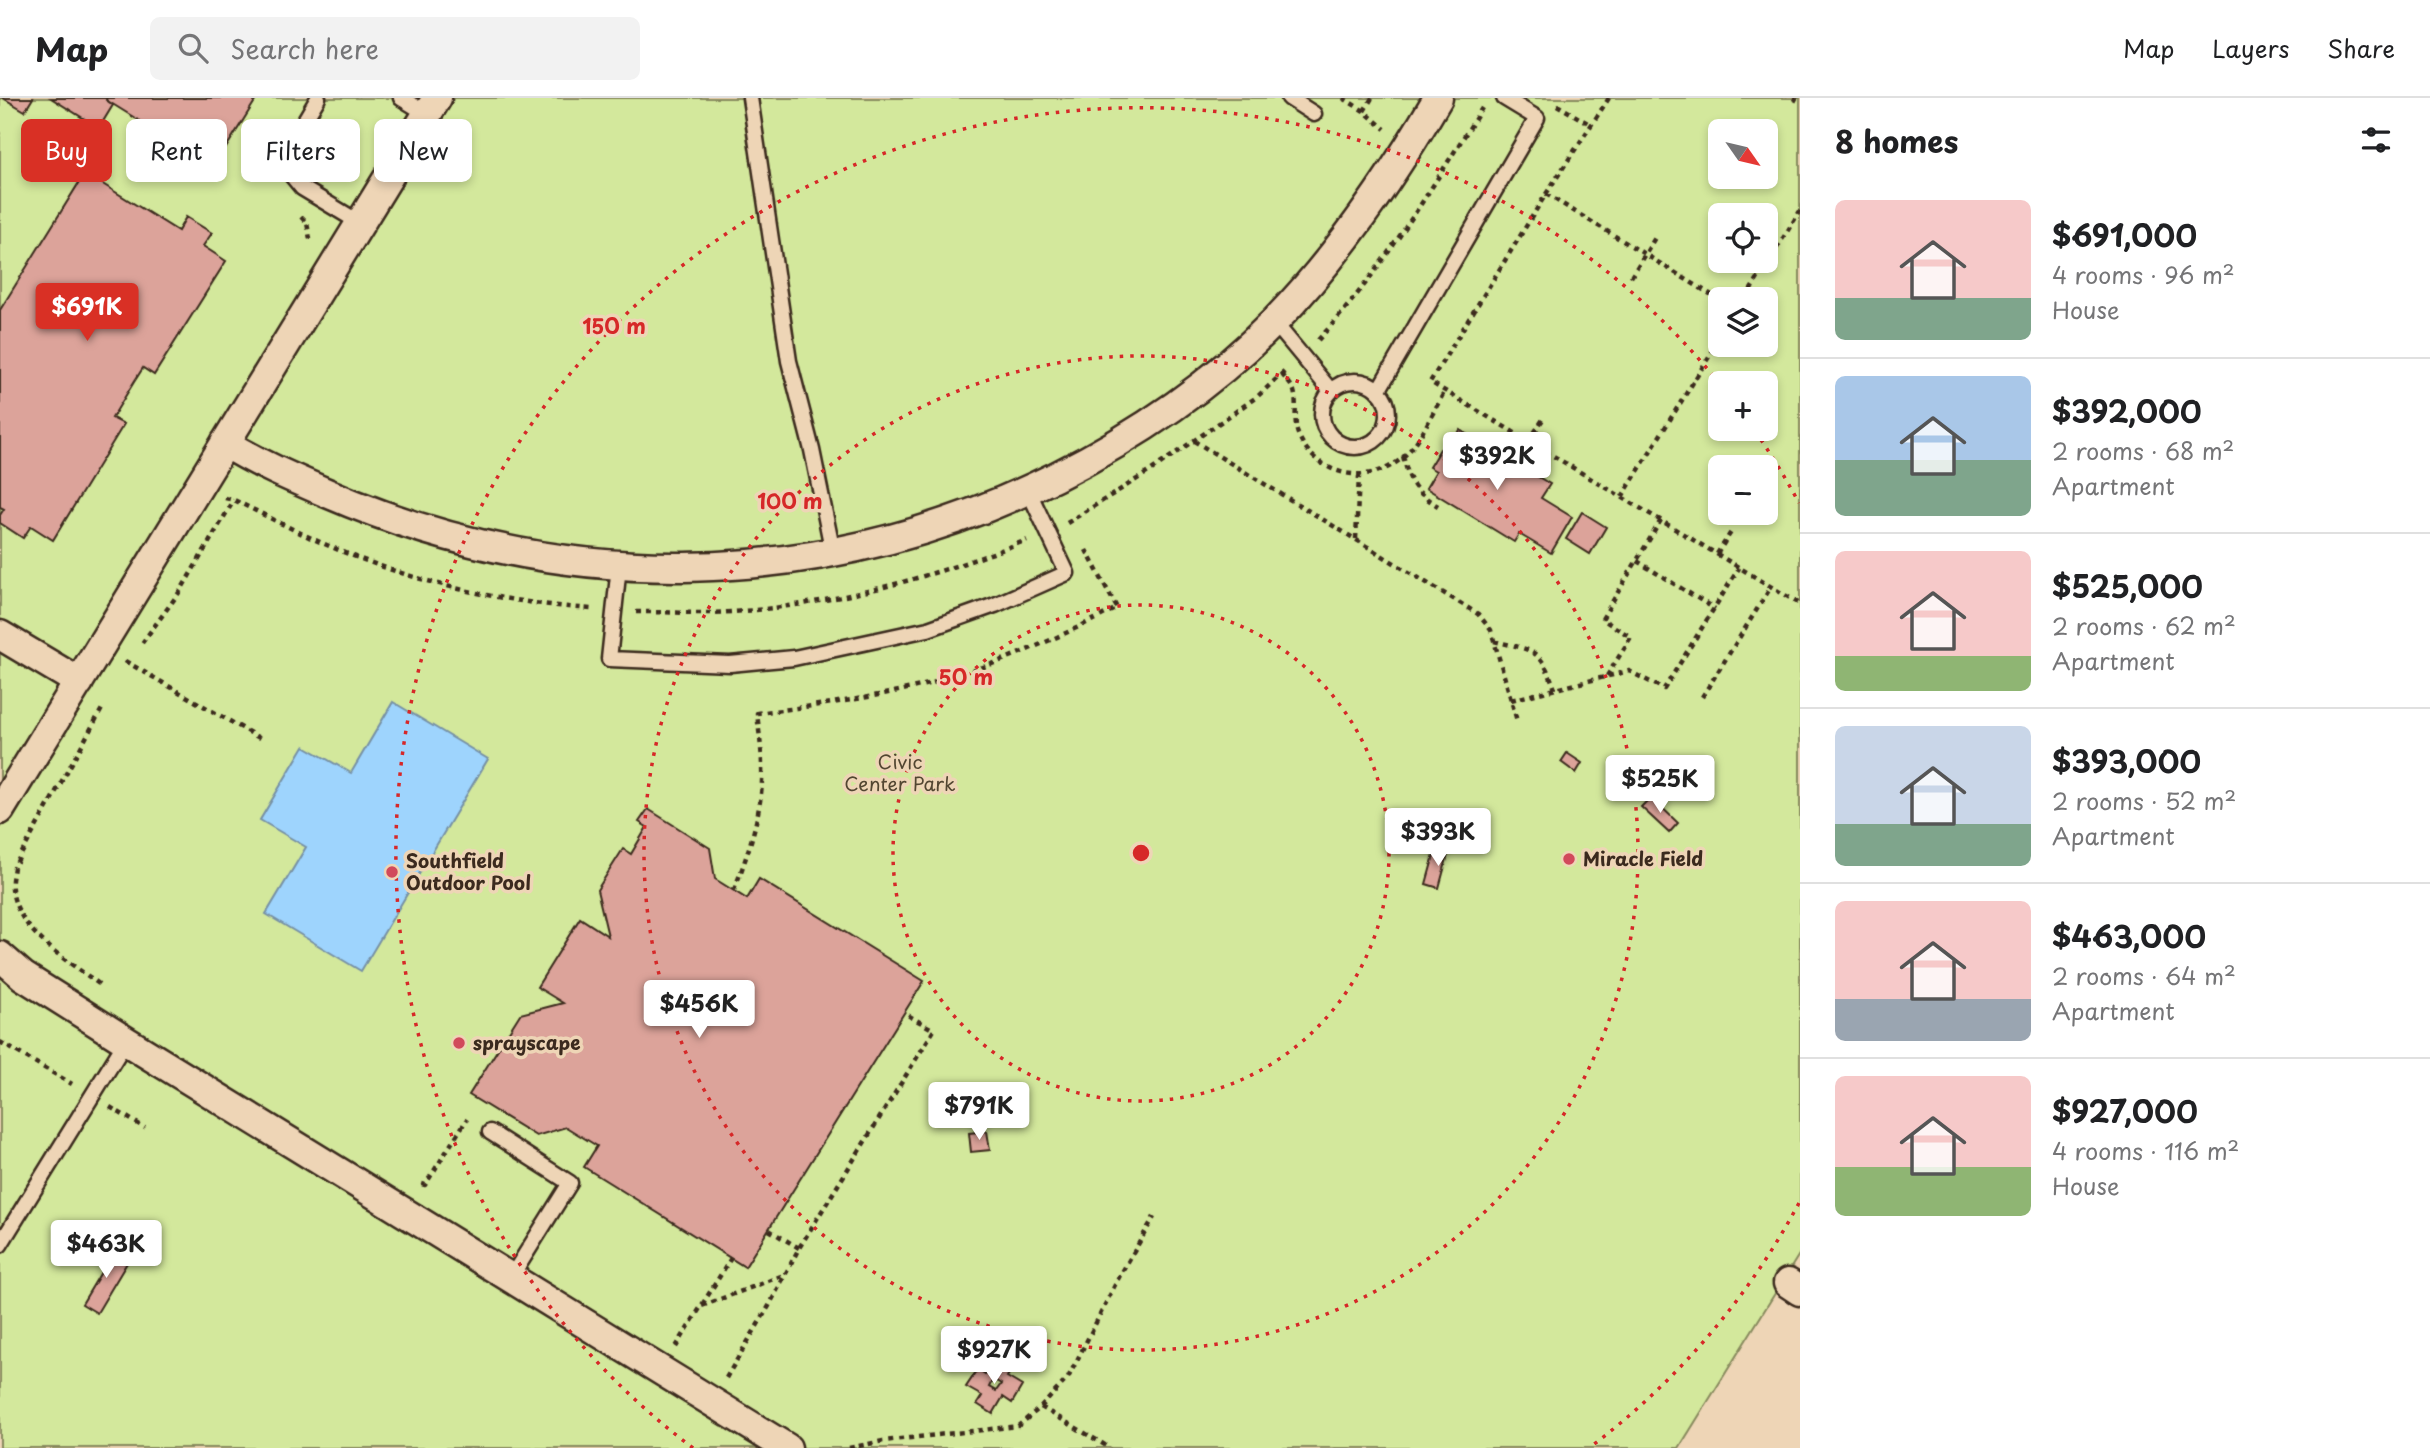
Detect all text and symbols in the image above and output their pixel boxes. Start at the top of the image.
search box [150,17,640,80]
text: Map [35,23,108,73]
icon: search [174,29,212,67]
text: Search here [230,29,379,68]
text: Map [2123,30,2174,66]
text: Layers [2212,30,2289,66]
text: Share [2327,30,2395,66]
text: 8 homes [1835,118,1958,163]
chip: Buy [21,119,112,182]
chip: Rent [126,119,227,182]
chip: Filters [241,119,360,182]
chip: New [374,119,472,182]
north arrow [1708,119,1778,189]
map controls [1708,119,1778,525]
icon: filters [2357,121,2395,159]
button: locate [1708,203,1778,273]
text: $691,000 [2052,212,2197,257]
icon: home [1891,228,1975,312]
text: 4 rooms · 96 m² [2052,257,2235,292]
pin: $691K [38,284,136,343]
button: layers [1708,287,1778,357]
text: $691K [52,288,122,323]
text: House [2052,292,2119,327]
text: 150 m [582,309,646,341]
button: + [1708,371,1778,441]
text: $392,000 [2052,388,2202,433]
icon: home [1891,404,1975,488]
pin: $392K [1448,432,1546,492]
text: 2 rooms · 68 m² [2052,433,2234,468]
text: $392K [1459,437,1535,472]
button: − [1708,455,1778,525]
text: Apartment [2052,468,2175,503]
text: 100 m [757,484,823,516]
text: $525,000 [2052,563,2203,608]
icon: home [1891,579,1975,663]
text: 2 rooms · 62 m² [2052,608,2236,643]
text: Apartment [2052,643,2175,678]
text: 50 m [939,660,993,692]
text: $393,000 [2052,738,2201,783]
park label: Civic Center Park [844,747,956,797]
icon: home [1891,754,1975,838]
pin: $525K [1611,756,1709,815]
text: $525K [1622,760,1698,795]
text: 2 rooms · 52 m² [2052,783,2236,818]
pin: $393K [1389,808,1487,868]
text: $393K [1401,813,1475,848]
text: Apartment [2052,818,2175,853]
centre of rings [1129,841,1153,865]
place label: Miracle Field [1583,844,1703,872]
place label: Southfield Outdoor Pool [406,846,531,896]
marker: Miracle Field [1561,851,1577,867]
marker: Southfield Outdoor Pool [384,864,400,880]
text: $463,000 [2052,913,2206,958]
icon: home [1891,929,1975,1013]
text: 2 rooms · 64 m² [2052,958,2236,993]
pin: $456K [650,981,748,1040]
text: $456K [660,985,738,1020]
text: Apartment [2052,993,2175,1028]
place label: sprayscape [473,1028,581,1056]
marker: sprayscape [451,1035,467,1051]
pin: $791K [930,1082,1028,1142]
text: $791K [944,1087,1014,1122]
text: $927,000 [2052,1088,2198,1133]
icon: home [1891,1104,1975,1188]
text: 4 rooms · 116 m² [2052,1133,2239,1168]
text: House [2052,1168,2119,1203]
pin: $463K [57,1220,155,1280]
text: $463K [67,1225,145,1260]
pin: $927K [945,1326,1043,1386]
text: $927K [957,1331,1031,1366]

